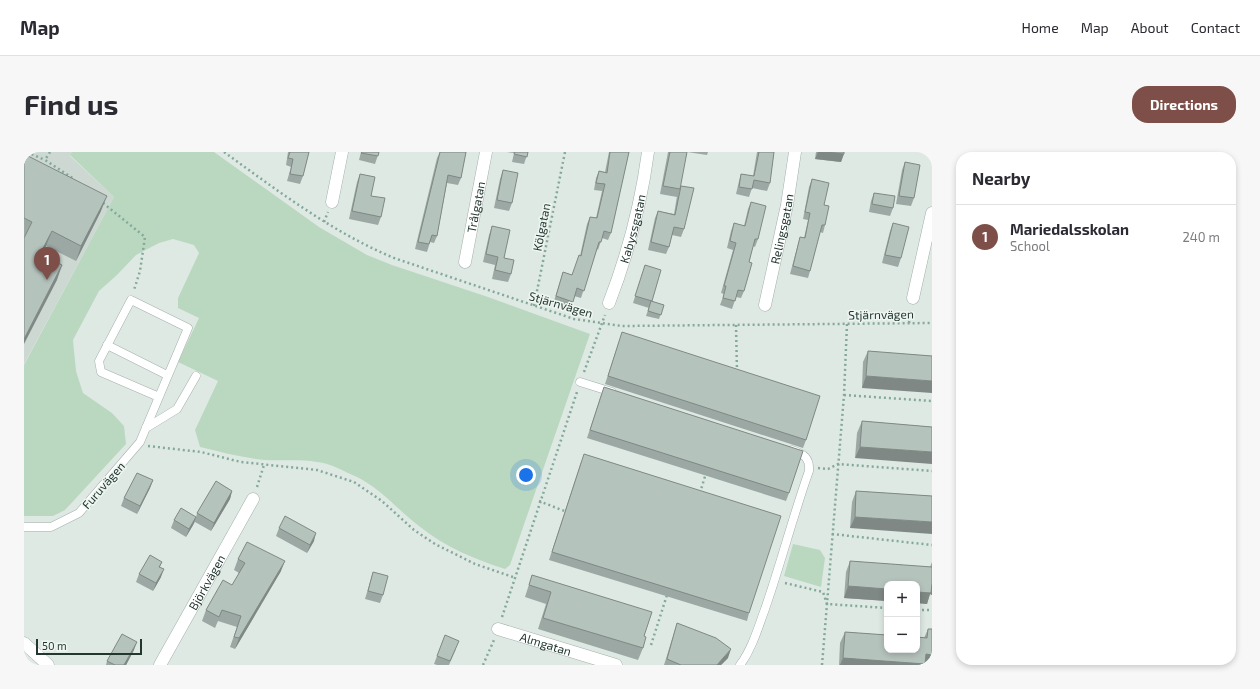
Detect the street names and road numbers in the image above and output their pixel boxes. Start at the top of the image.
street label: Trålgatan [464,180,487,234]
street label: Kabyssgatan [617,193,648,265]
street label: Relingsgatan [767,193,796,265]
street label: Kölgatan [529,202,553,252]
street label: Stjärnvägen [527,288,594,321]
street label: Stjärnvägen [848,306,914,323]
street label: Furuvägen [79,459,127,511]
street label: Björkvägen [185,552,228,612]
street label: Almgatan [518,629,573,658]

